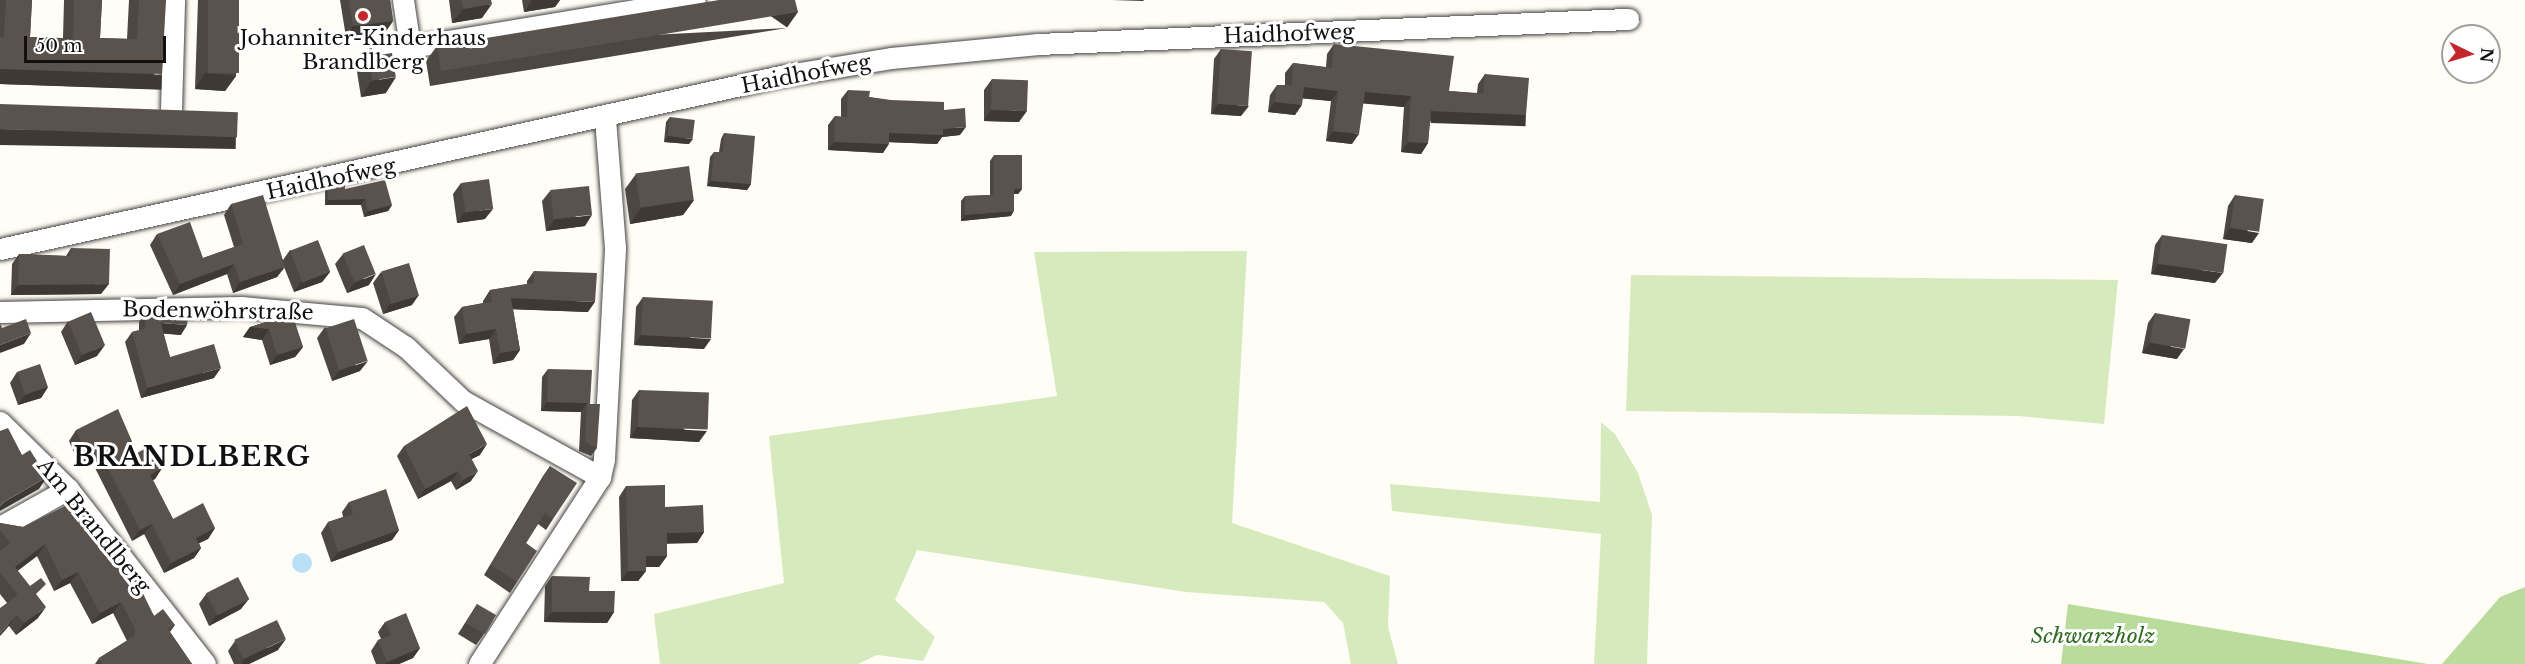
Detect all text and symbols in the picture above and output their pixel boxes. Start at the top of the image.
marker: Johanniter-Kinderhaus Brandlberg [356,9,370,23]
street label: Haidhofweg [1223,19,1355,49]
scale bar [27,24,170,62]
north arrow [2441,24,2501,84]
place label: Johanniter-Kinderhaus Brandlberg [240,25,486,75]
text: 50 m [35,35,83,57]
text: N [2476,47,2498,64]
street label: Haidhofweg [739,49,873,99]
street label: Haidhofweg [264,153,398,205]
street label: Bodenwöhrstraße [122,297,314,325]
district label: BRANDLBERG [73,441,311,473]
street label: Am Brandlberg [32,453,156,599]
park label: Schwarzholz [2031,623,2155,649]

